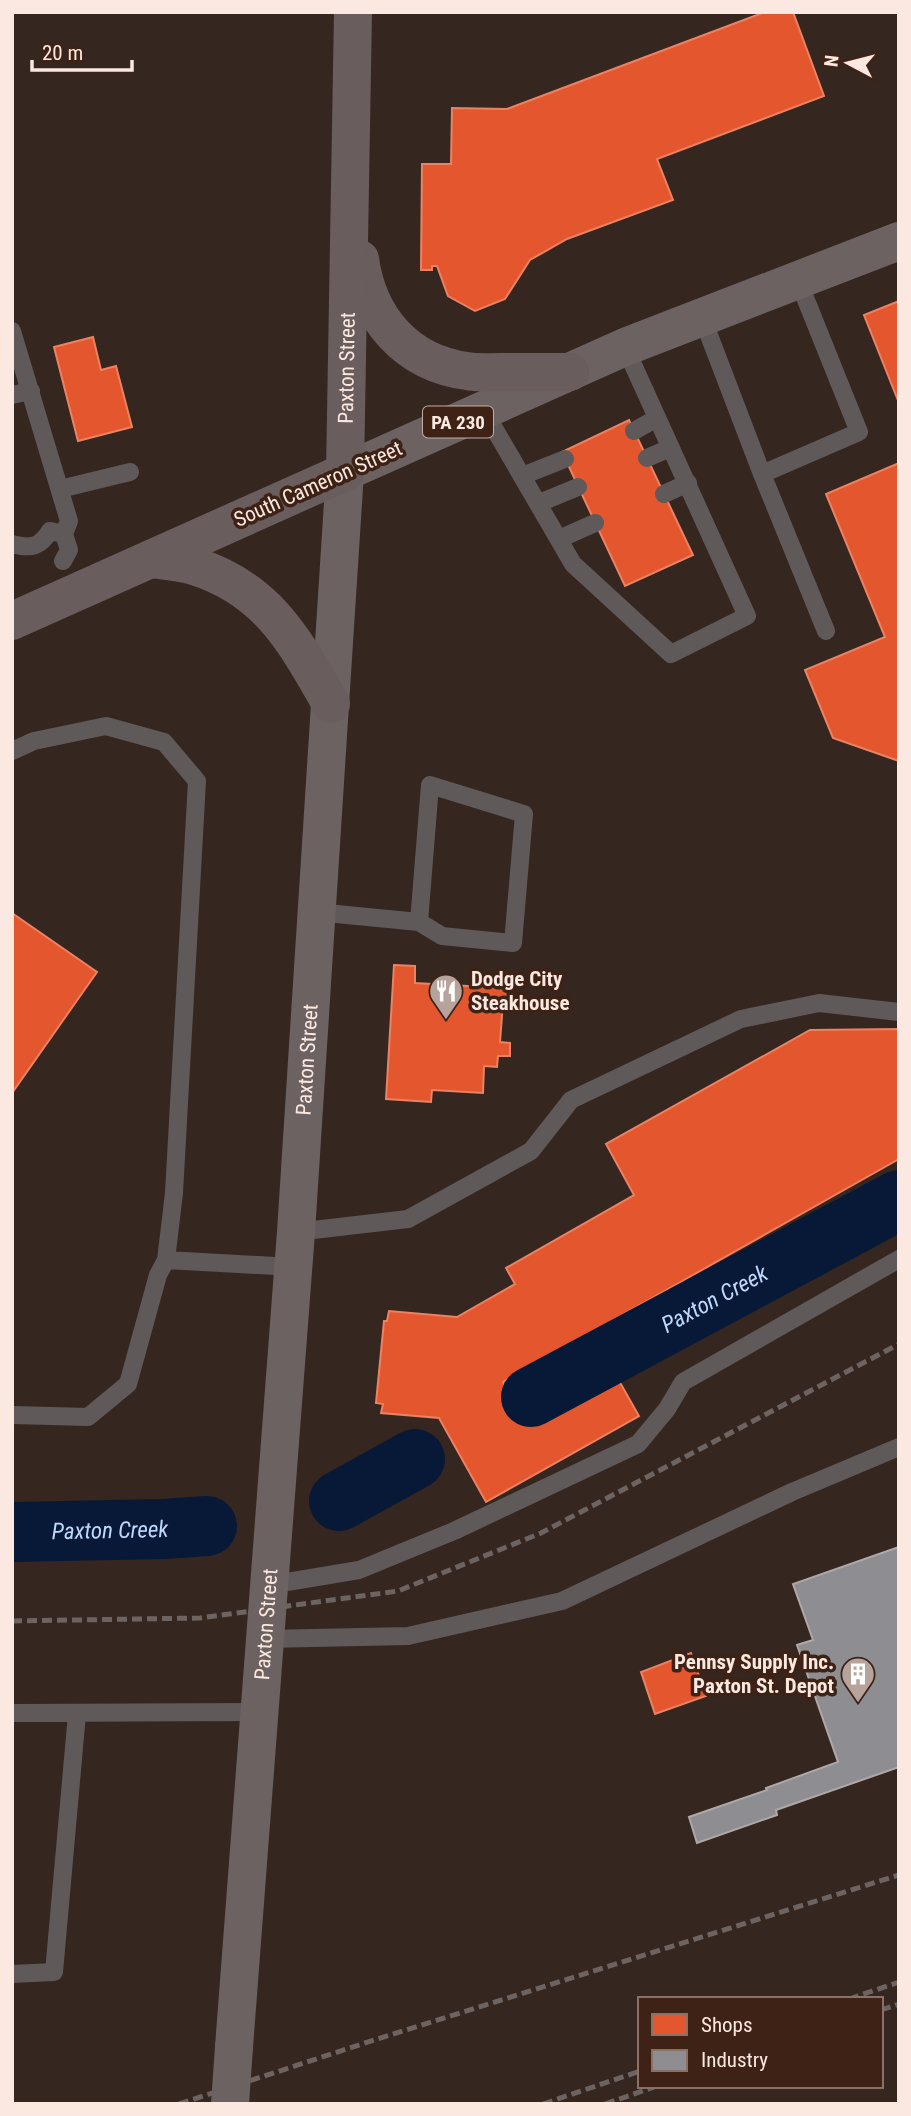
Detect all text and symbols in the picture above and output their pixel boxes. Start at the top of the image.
scale bar [32,28,131,72]
north arrow [813,28,883,98]
text: 20 m [42,41,83,65]
text: N [819,54,844,68]
street label: Paxton Street [334,312,360,424]
road number: PA 230 [423,406,493,438]
street label: South Cameron Street [230,436,406,532]
place label: Dodge City Steakhouse [471,967,569,1015]
restaurant icon: Dodge City Steakhouse [427,972,465,1021]
street label: Paxton Street [292,1003,323,1116]
water label: Paxton Creek [657,1259,773,1338]
water label: Paxton Creek [51,1515,170,1545]
street label: Paxton Street [250,1568,282,1681]
place label: Pennsy Supply Inc. Paxton St. Depot [674,1650,834,1698]
building icon: Pennsy Supply Inc. Paxton St. Depot [839,1655,877,1704]
legend [638,1997,883,2088]
text: Shops [701,2013,753,2037]
text: Industry [701,2048,768,2072]

